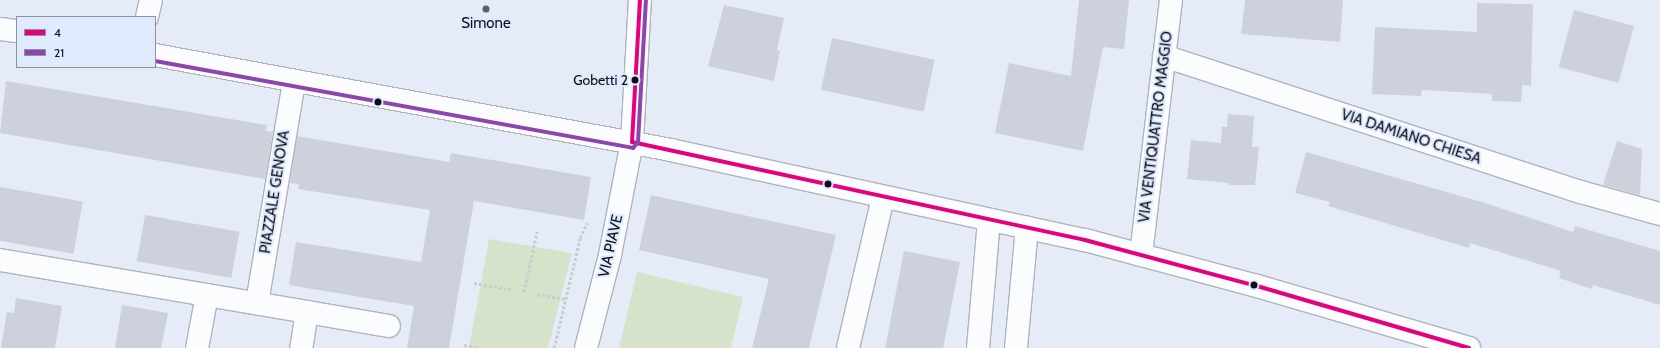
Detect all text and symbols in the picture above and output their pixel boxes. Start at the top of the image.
marker: Simone [481,4,491,14]
place label: Simone [461,15,511,33]
legend [16,16,156,68]
text: 4 [54,25,61,40]
street label: VIA VENTIQUATTRO MAGGIO [1135,30,1177,224]
text: 21 [54,45,64,60]
place label: Gobetti 2 [573,72,628,88]
marker: Gobetti 2 [630,75,640,85]
unlabelled marker [373,97,383,107]
street label: VIA DAMIANO CHIESA [1339,106,1483,168]
street label: PIAZZALE GENOVA [256,129,294,255]
unlabelled marker [823,179,833,189]
street label: VIA PIAVE [595,213,627,279]
unlabelled marker [1249,280,1259,290]

